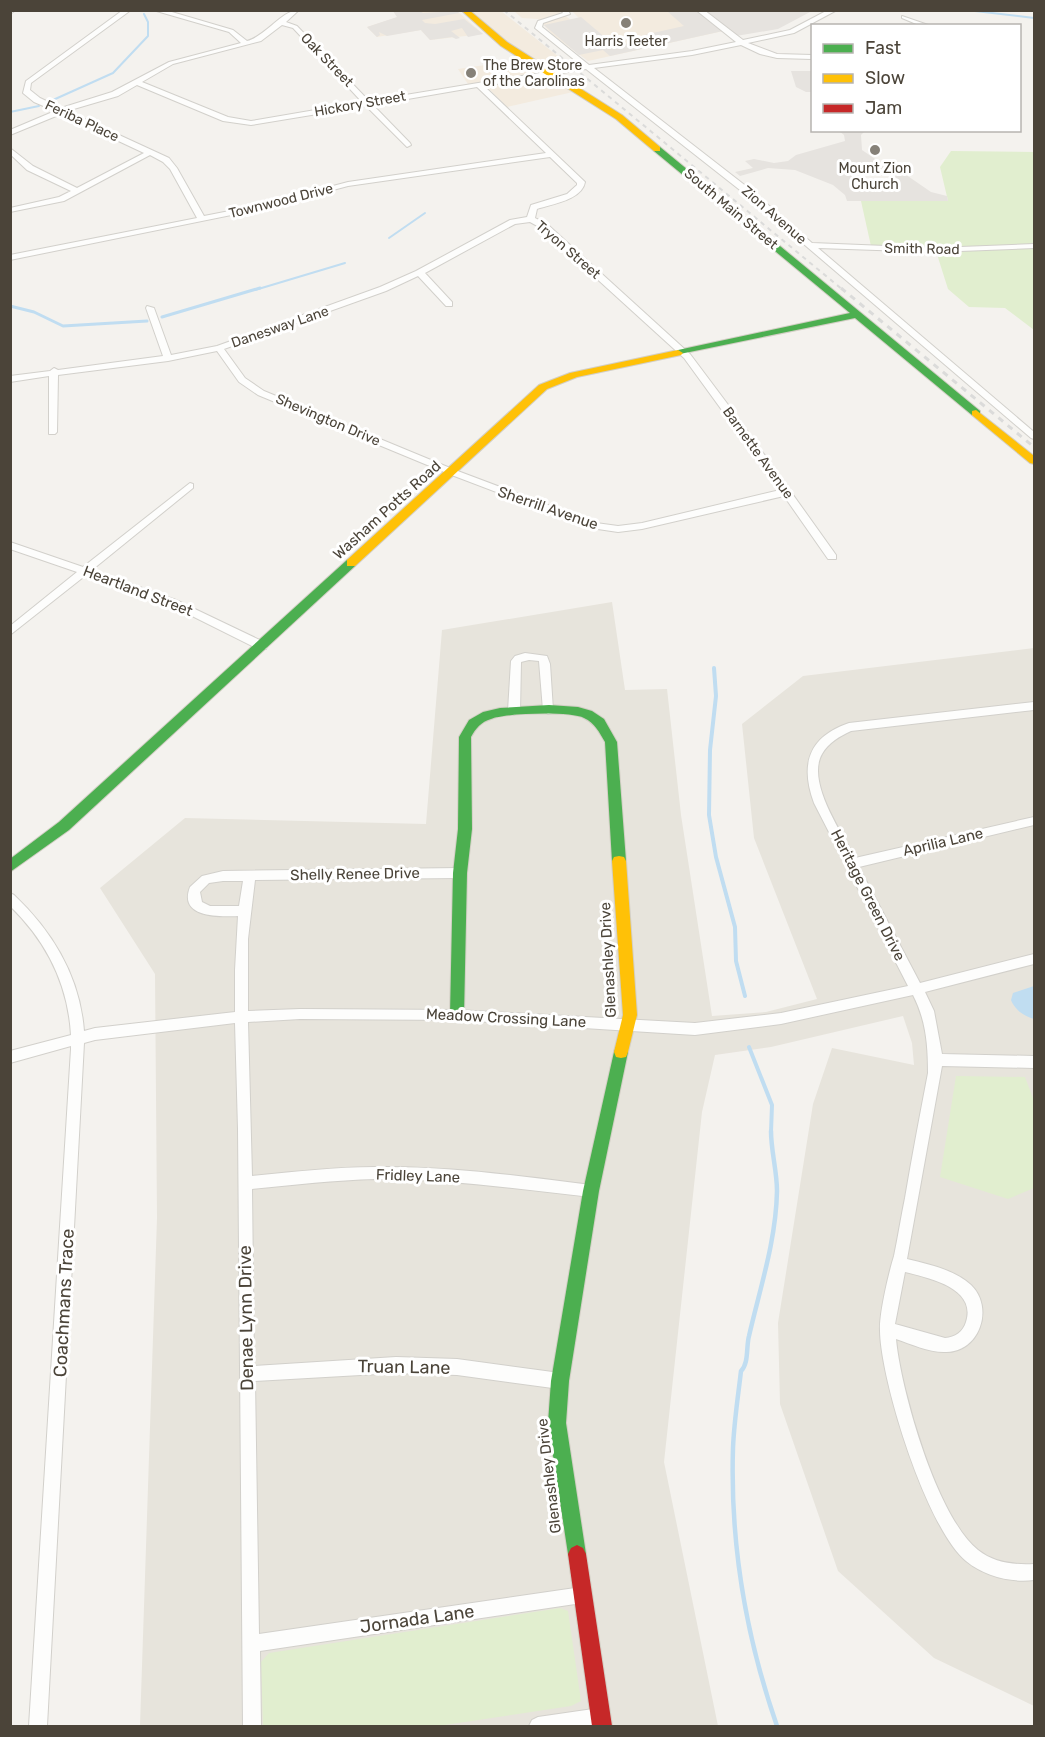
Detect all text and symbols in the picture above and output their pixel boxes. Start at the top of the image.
marker: Harris Teeter [619,16,633,30]
legend [811,24,1021,132]
street label: Oak Street [297,30,357,91]
place label: Harris Teeter [584,33,668,50]
text: Fast [865,37,901,59]
place label: The Brew Store of the Carolinas [483,57,585,90]
marker: The Brew Store of the Carolinas [464,66,478,80]
text: Slow [865,67,905,89]
street label: Hickory Street [313,87,408,120]
street label: Feriba Place [42,96,122,146]
text: Jam [865,97,902,119]
marker: Mount Zion Church [868,143,882,157]
place label: Mount Zion Church [838,160,912,193]
street label: South Main Street [681,165,782,254]
street label: Townwood Drive [227,180,335,222]
street label: Zion Avenue [738,182,810,248]
street label: Tryon Street [532,217,604,283]
street label: Smith Road [884,240,960,258]
street label: Danesway Lane [229,302,331,352]
street label: Shevington Drive [273,390,383,450]
street label: Barnette Avenue [719,404,797,502]
street label: Washam Potts Road [329,457,445,563]
street label: Sherrill Avenue [495,482,601,534]
street label: Heartland Street [81,562,195,620]
street label: Aprilia Lane [901,824,985,860]
street label: Heritage Green Drive [827,826,909,964]
street label: Shelly Renee Drive [290,864,420,884]
street label: Glenashley Drive [596,902,620,1018]
street label: Meadow Crossing Lane [425,1005,587,1031]
street label: Fridley Lane [376,1166,460,1186]
street label: Coachmans Trace [49,1228,79,1378]
street label: Denae Lynn Drive [234,1245,258,1391]
street label: Truan Lane [357,1355,451,1379]
street label: Glenashley Drive [533,1417,565,1535]
street label: Jornada Lane [358,1600,476,1638]

